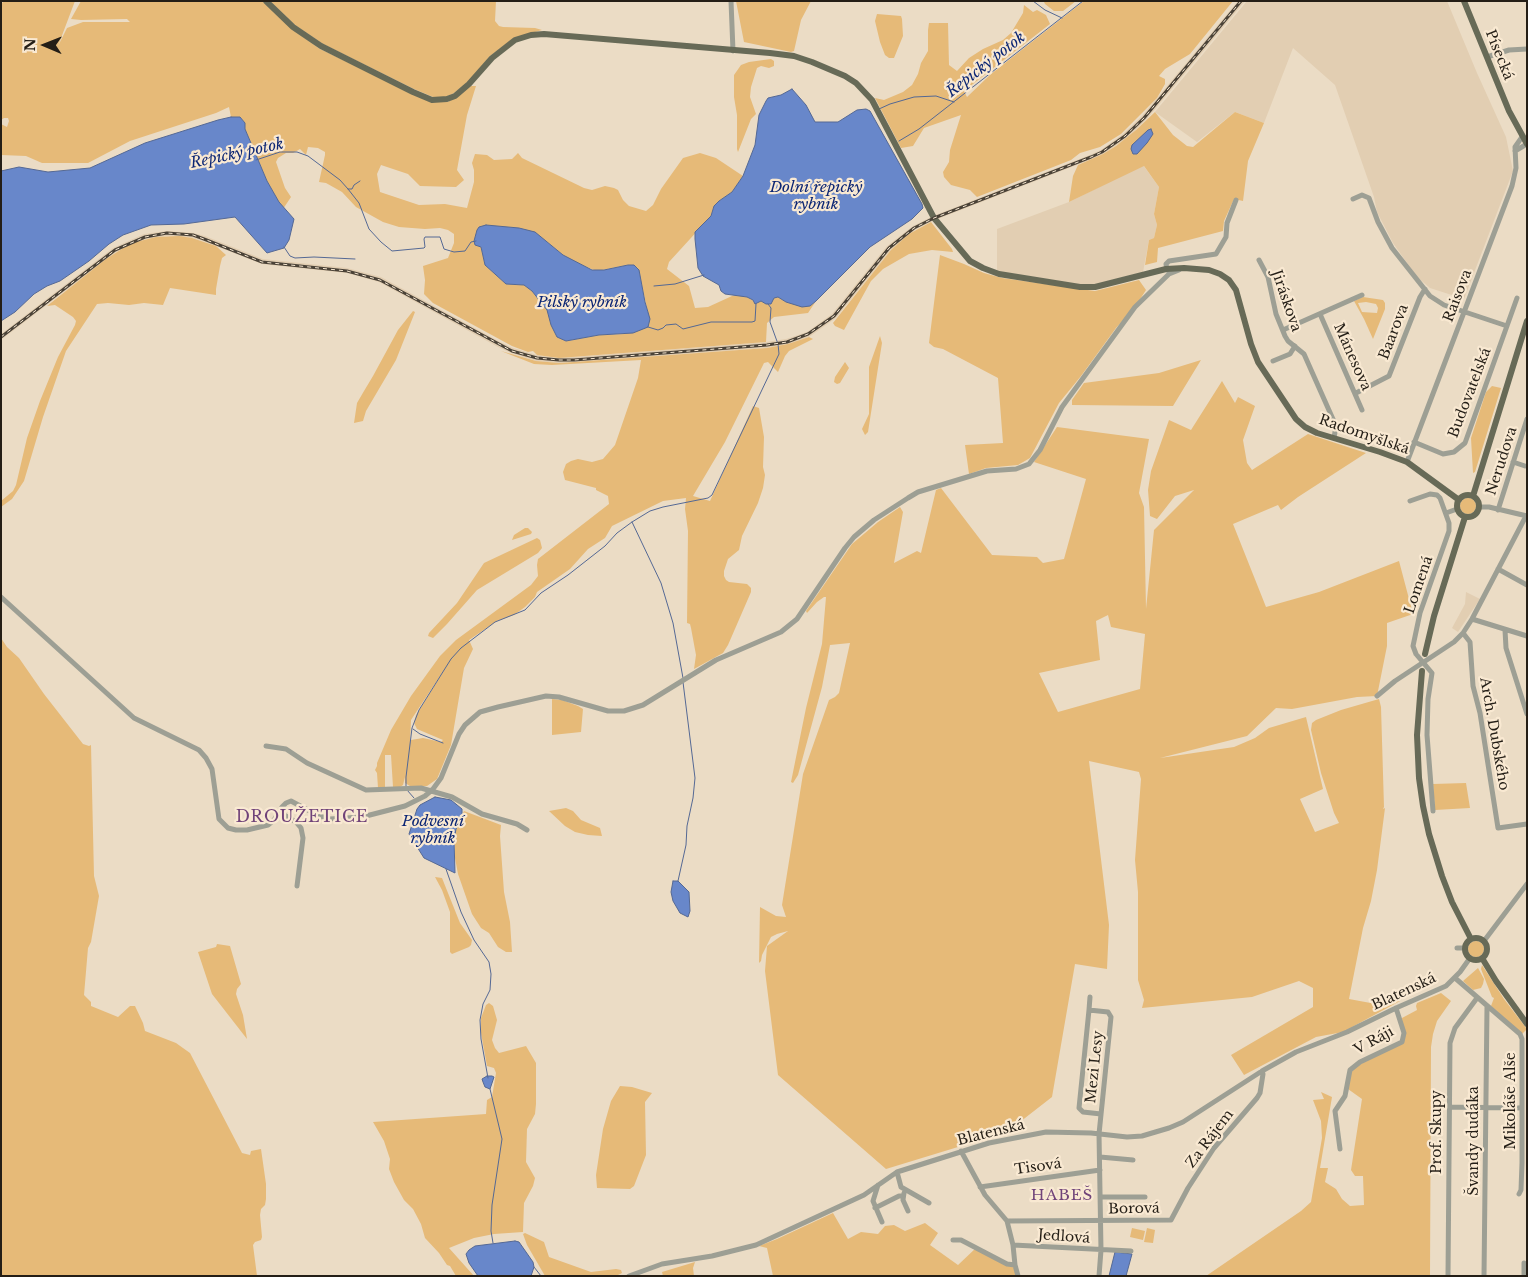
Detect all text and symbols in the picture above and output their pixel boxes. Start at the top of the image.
north arrow [20,20,70,70]
street label: Písecká [1481,27,1517,83]
water label: Řepický potok [943,29,1029,101]
text: N [21,38,39,51]
water label: Řepický potok [189,135,285,173]
water label: Dolní řepický rybník [770,179,862,214]
street label: Raisova [1440,267,1476,325]
street label: Jiráskova [1268,268,1304,334]
water label: Pilský rybník [537,294,627,312]
street label: Baarova [1376,302,1412,362]
street label: Mánesova [1330,321,1374,393]
street label: Budovatelská [1445,346,1495,440]
street label: Radomyšlská [1317,412,1411,458]
street label: Nerudova [1483,425,1521,497]
street label: Lomená [1401,554,1437,616]
street label: Arch. Dubského [1476,676,1512,792]
district label: DROUŽETICE [234,807,370,827]
water label: Podvesní rybník [402,813,464,848]
street label: Blatenská [1369,970,1439,1014]
street label: V Ráji [1351,1023,1397,1059]
street label: Mezi Lesy [1083,1030,1107,1104]
street label: Mikoláše Alše [1503,1052,1519,1150]
street label: Švandy dudáka [1466,1086,1482,1196]
street label: Prof. Skupy [1429,1090,1445,1174]
street label: Za Rájem [1183,1107,1237,1171]
street label: Blatenská [956,1117,1026,1149]
street label: Tisová [1014,1155,1062,1179]
district label: HABEŠ [1030,1187,1094,1205]
street label: Borová [1108,1200,1160,1218]
street label: Jedlová [1037,1227,1091,1247]

